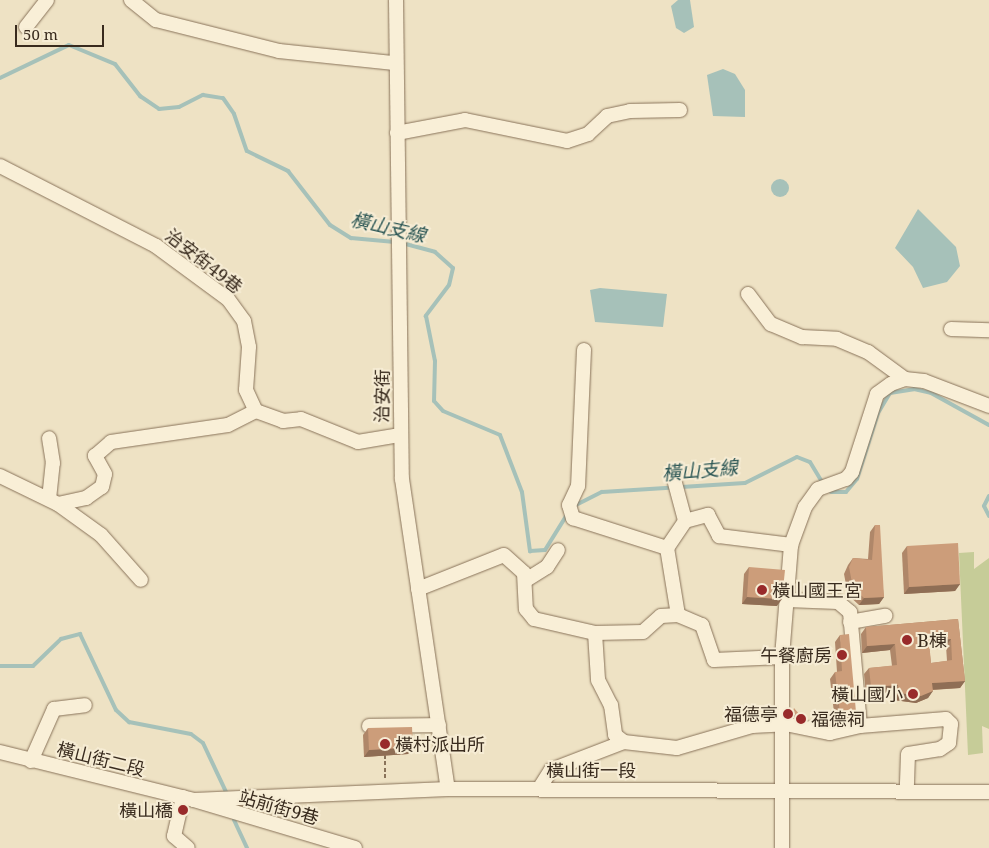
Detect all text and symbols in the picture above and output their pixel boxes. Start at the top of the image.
scale bar [18,15,106,47]
text: 50 m [23,24,58,44]
water label: 橫山支線 [348,208,428,248]
street label: 治安街49巷 [161,224,247,298]
street label: 治安街 [371,369,393,423]
water label: 橫山支線 [661,456,739,486]
place label: 橫山國王宮 [772,579,862,601]
marker: 橫山國王宮 [756,584,768,596]
place label: B棟 [917,629,947,651]
marker: B棟 [901,634,913,646]
place label: 午餐廚房 [760,644,832,666]
marker: 午餐廚房 [836,649,848,661]
place label: 橫山國小 [831,683,903,705]
marker: 橫山國小 [907,688,919,700]
place label: 福德亭 [724,703,778,725]
marker: 福德亭 [782,708,794,720]
place label: 福德祠 [811,708,865,730]
marker: 福德祠 [795,713,807,725]
place label: 橫村派出所 [395,733,485,755]
street label: 橫山街二段 [55,738,147,780]
marker: 橫村派出所 [379,738,391,750]
street label: 橫山街一段 [546,759,636,781]
street label: 站前街9巷 [237,785,321,829]
place label: 橫山橋 [119,799,173,821]
marker: 橫山橋 [177,804,189,816]

